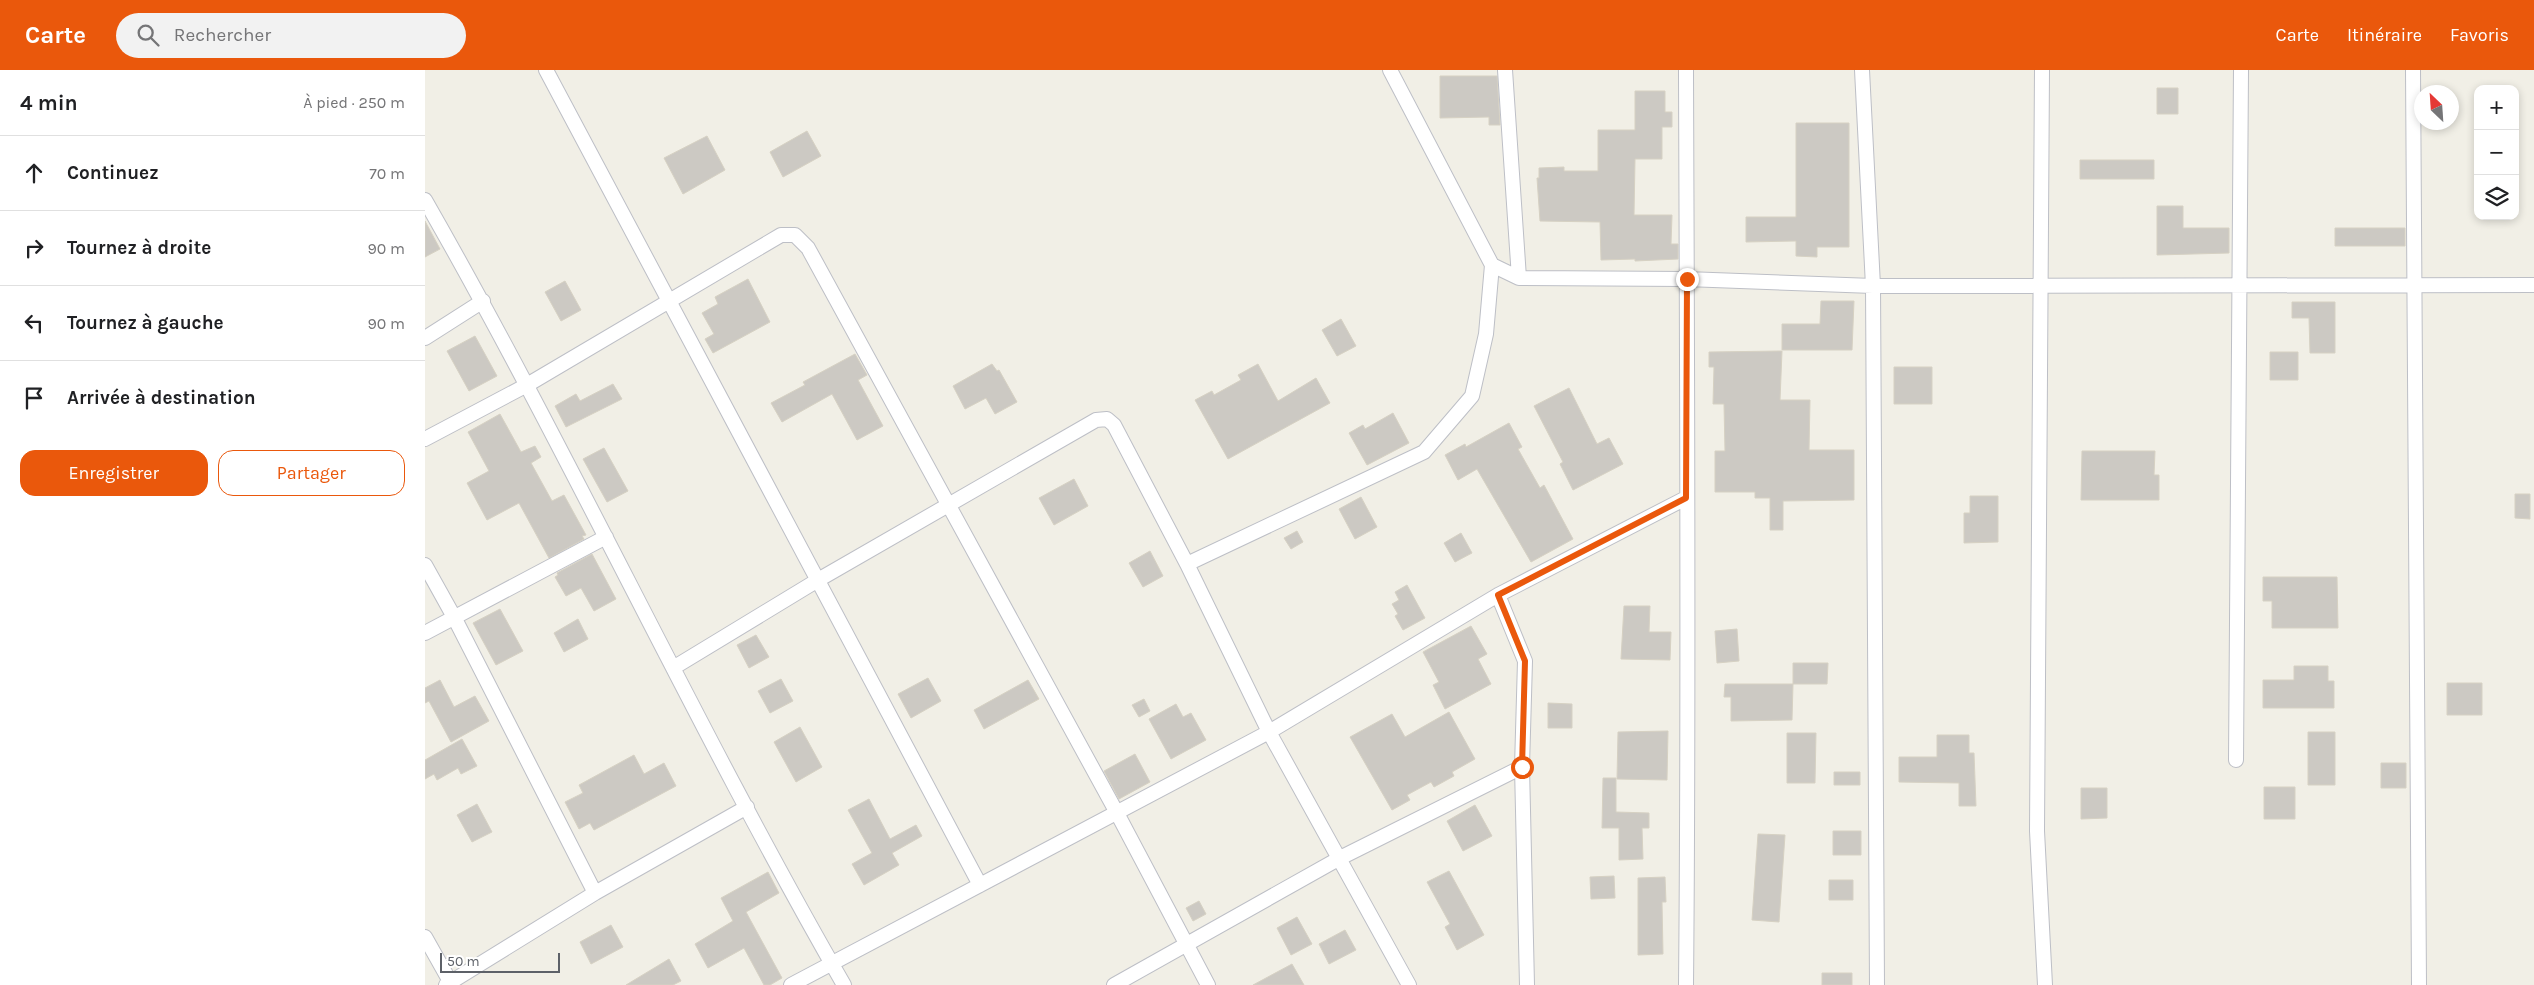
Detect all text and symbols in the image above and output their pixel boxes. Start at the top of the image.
search box [116,13,466,58]
text: Carte [25,21,86,49]
icon: search [134,21,162,49]
text: Rechercher [174,24,271,46]
text: Carte [2276,24,2319,46]
text: Itinéraire [2347,24,2422,46]
text: Favoris [2450,24,2509,46]
north arrow [2414,85,2459,130]
map controls [2474,85,2519,220]
button: + [2474,85,2519,130]
text: 4 min [20,91,78,115]
text: À pied · 250 m [303,93,405,112]
button: − [2474,130,2519,175]
icon: ahead [20,159,48,187]
text: Continuez [67,162,159,184]
text: 70 m [369,164,405,183]
button: layers [2474,175,2519,220]
icon: right [20,234,48,262]
text: Tournez à droite [67,237,211,259]
text: 90 m [367,239,405,258]
route end [1676,268,1699,291]
icon: left [20,309,48,337]
text: Tournez à gauche [67,312,224,334]
text: 90 m [367,314,405,333]
icon: arrive [20,384,48,412]
text: Arrivée à destination [67,387,256,409]
button: Enregistrer [20,450,208,496]
button: Partager [218,450,405,496]
route start [1511,756,1534,779]
scale bar [440,950,560,973]
text: 50 m [447,953,480,970]

